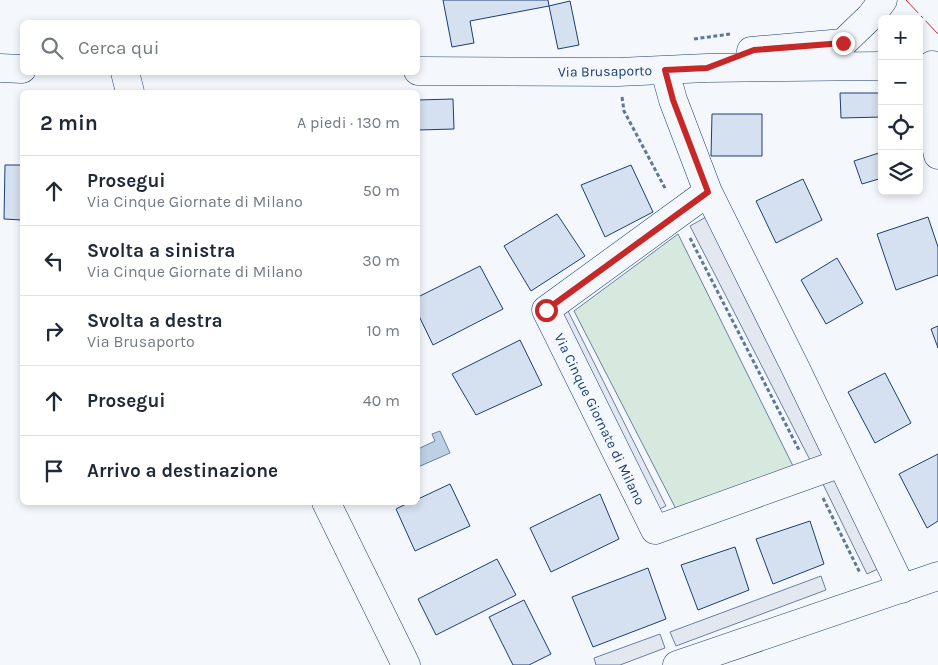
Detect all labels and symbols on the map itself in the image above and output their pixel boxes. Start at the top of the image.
route end [832,32,855,55]
street label: Via Brusaporto [558,62,652,81]
route start [535,299,558,322]
street label: Via Cinque Giornate di Milano [551,331,649,508]

